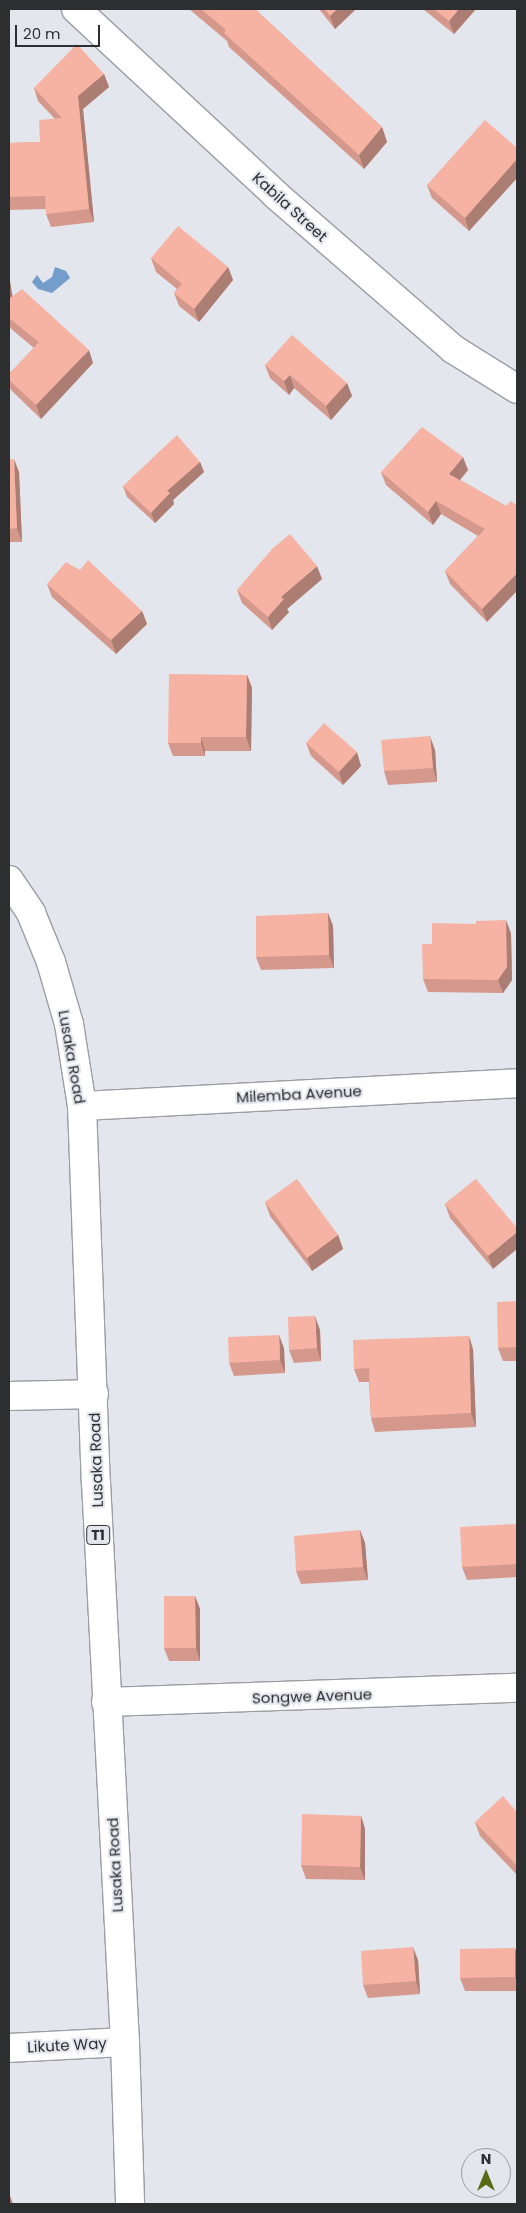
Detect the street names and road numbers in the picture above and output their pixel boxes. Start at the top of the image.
street label: Kabila Street [249,169,331,245]
street label: Lusaka Road [55,1009,89,1105]
street label: Milemba Avenue [236,1082,362,1106]
street label: Lusaka Road [85,1412,107,1508]
road number: T1 [86,1524,110,1546]
street label: Songwe Avenue [252,1685,372,1707]
street label: Lusaka Road [104,1817,126,1913]
street label: Likute Way [27,2034,107,2056]

